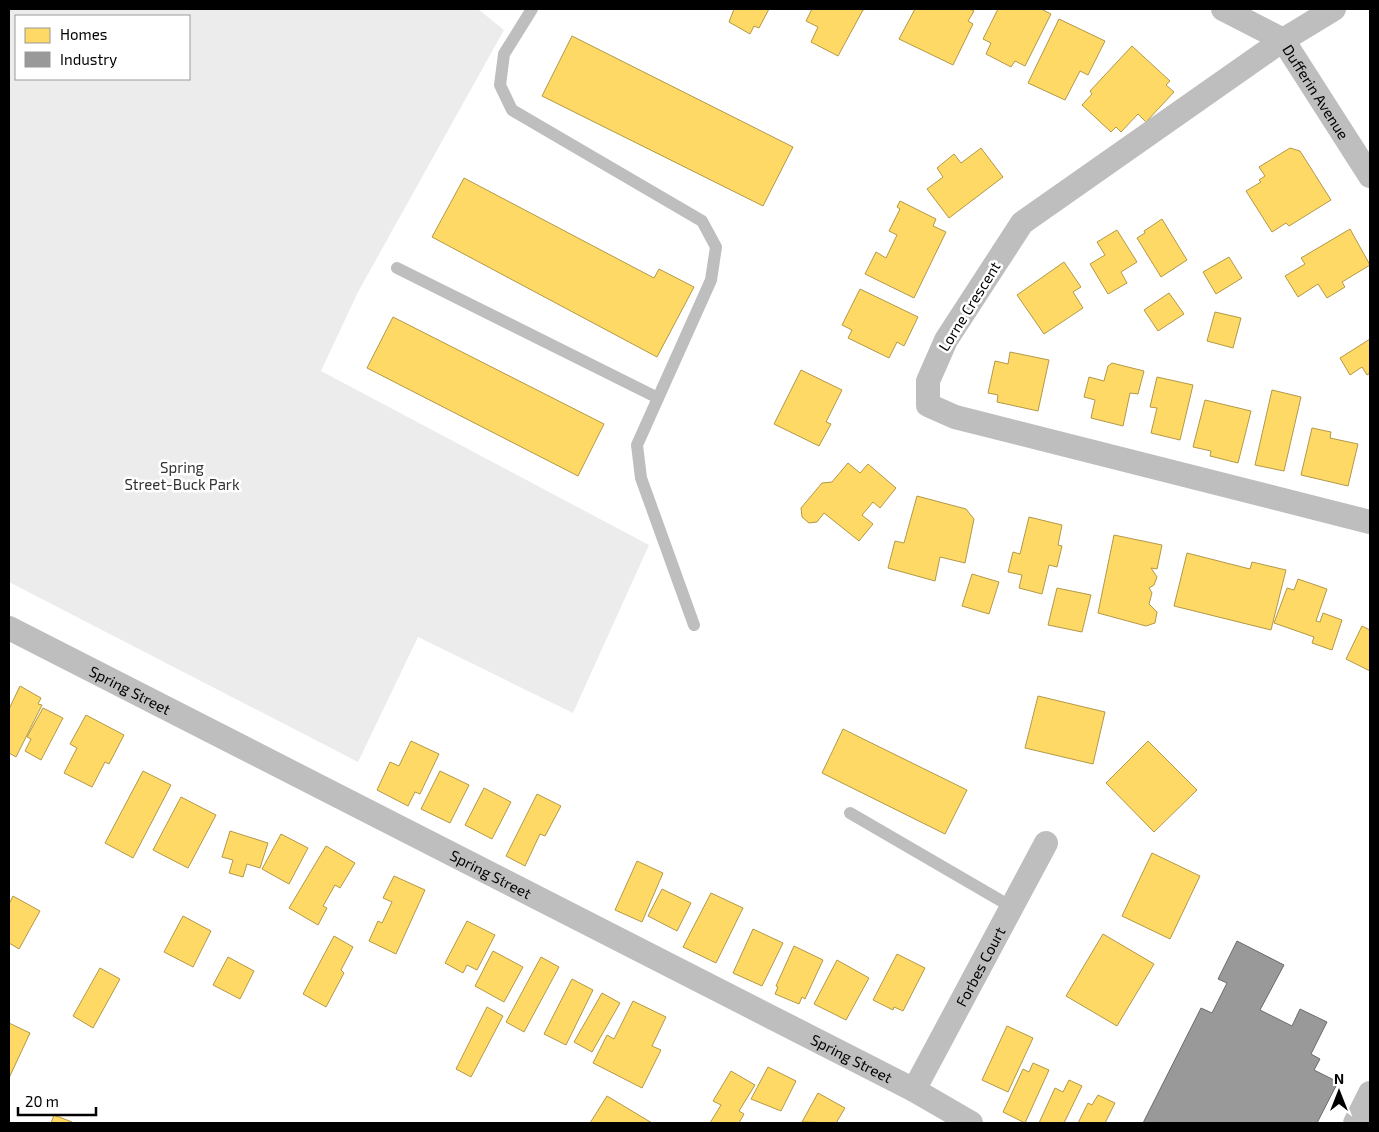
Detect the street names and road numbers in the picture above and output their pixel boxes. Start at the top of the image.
street label: Dufferin Avenue [1279,41,1353,143]
street label: Lorne Crescent [934,258,1004,354]
street label: Spring Street [86,662,174,718]
street label: Spring Street [447,846,535,902]
street label: Forbes Court [951,923,1009,1009]
street label: Spring Street [808,1030,896,1087]

